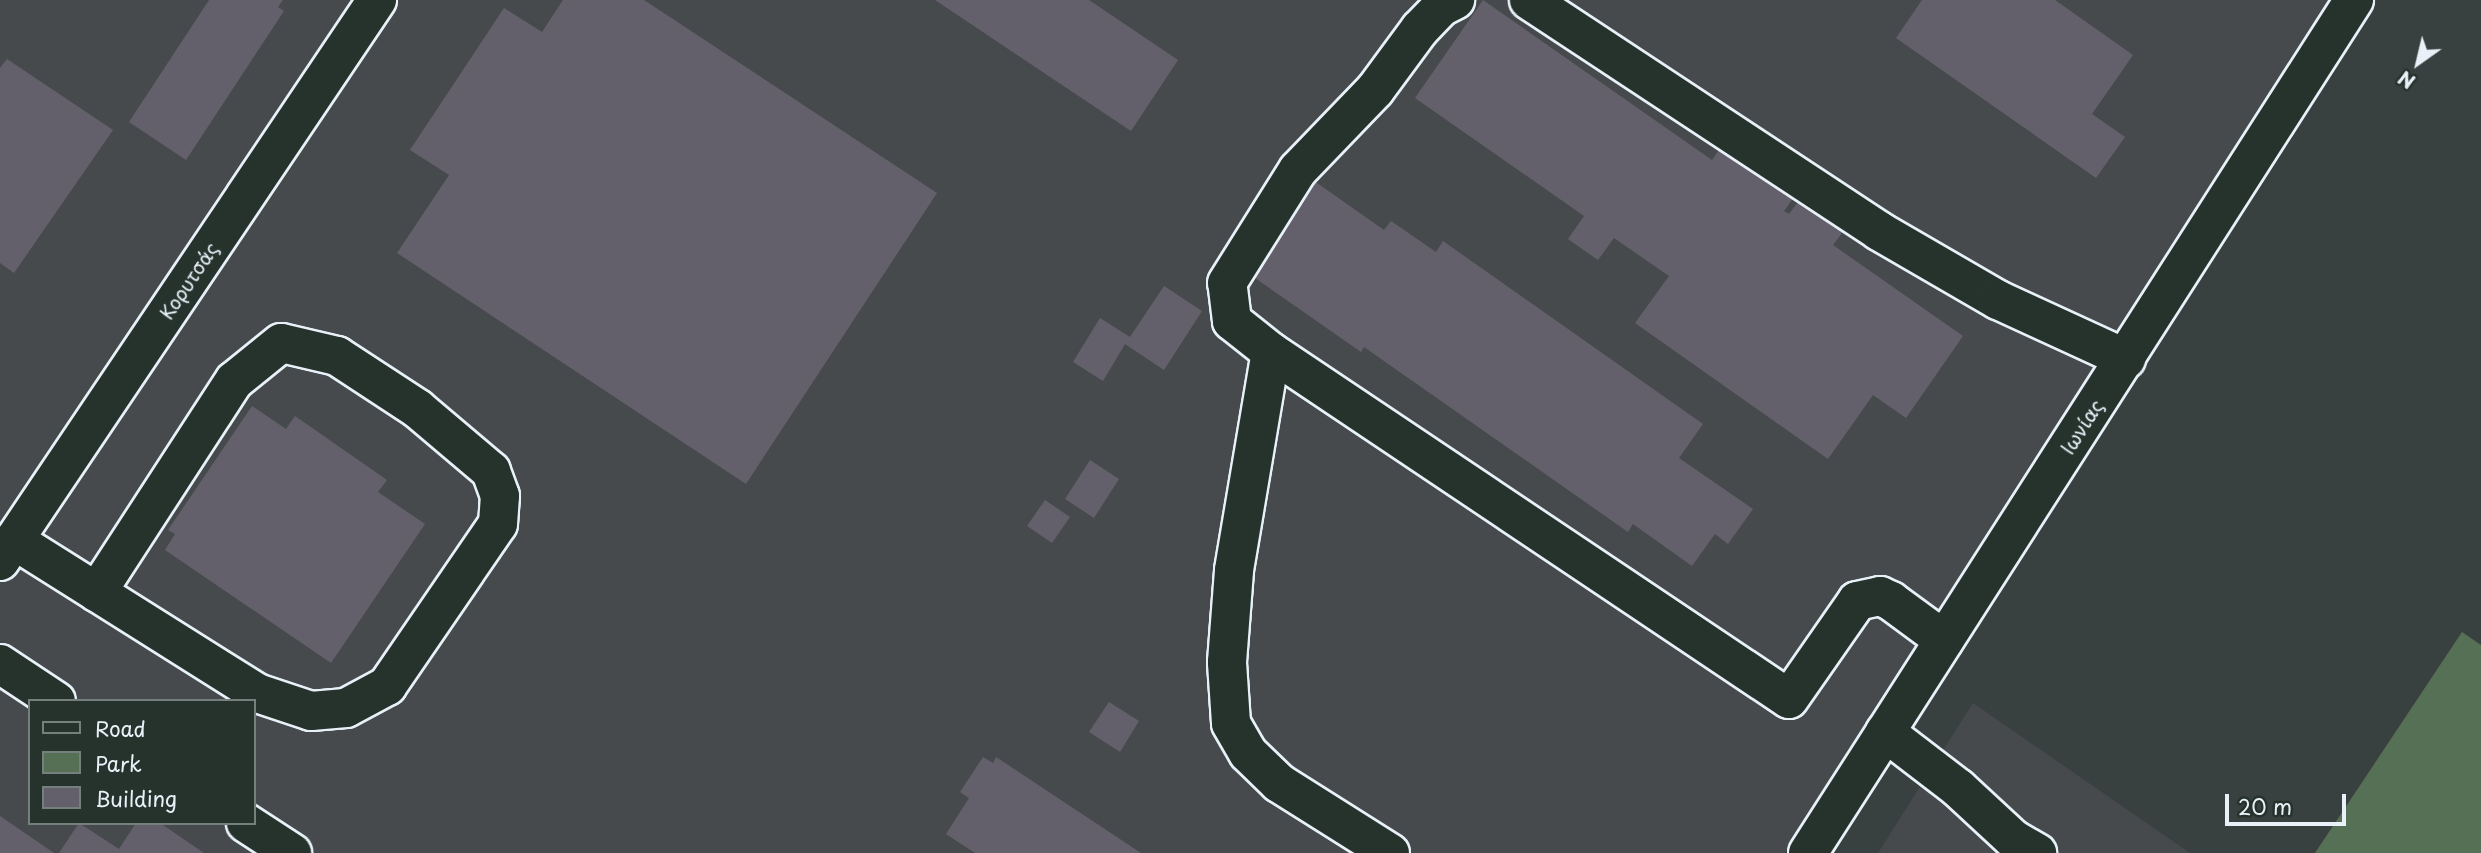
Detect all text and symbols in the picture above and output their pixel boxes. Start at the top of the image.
north arrow [2383,28,2453,98]
text: N [2392,65,2420,96]
street label: Κορυτσάς [155,238,223,324]
street label: Ιωνίας [2056,395,2108,459]
legend [28,699,256,825]
text: Road [95,712,146,744]
text: Park [95,747,142,779]
scale bar [2229,780,2350,824]
text: Building [95,782,177,814]
text: 20 m [2238,790,2292,822]

